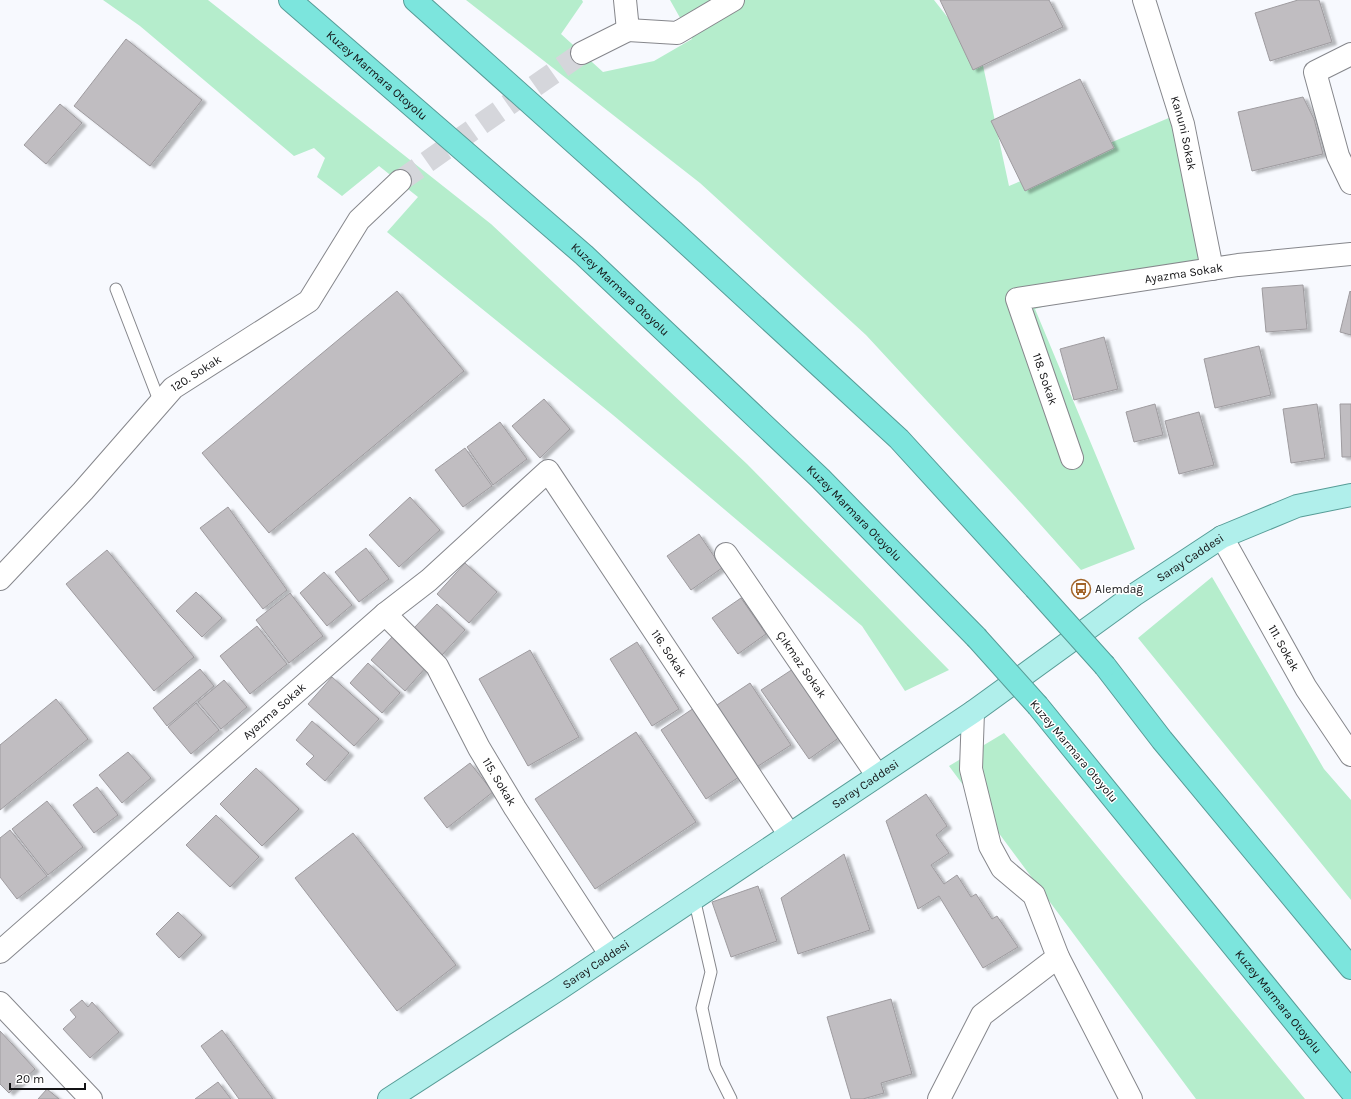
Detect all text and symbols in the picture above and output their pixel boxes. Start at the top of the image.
street label: Kuzey Marmara Otoyolu [323,28,430,123]
street label: Kanuni Sokak [1168,94,1199,172]
street label: Kuzey Marmara Otoyolu [568,240,672,339]
street label: Ayazma Sokak [1144,260,1224,286]
street label: 118. Sokak [1030,351,1061,407]
street label: 120. Sokak [168,352,224,395]
street label: Kuzey Marmara Otoyolu [804,462,905,564]
street label: Saray Caddesi [1154,531,1226,585]
bus stop icon: Alemdağ [1070,578,1092,600]
place label: Alemdağ [1095,582,1143,596]
street label: 111. Sokak [1265,622,1302,674]
street label: 116. Sokak [648,627,690,680]
street label: Çıkmaz Sokak [774,628,830,701]
street label: Ayazma Sokak [240,680,309,743]
street label: Kuzey Marmara Otoyolu [1027,697,1121,805]
street label: 115. Sokak [479,755,519,809]
street label: Saray Caddesi [829,757,901,811]
street label: Saray Caddesi [560,937,632,992]
street label: Kuzey Marmara Otoyolu [1232,947,1325,1056]
scale bar [10,1065,85,1091]
text: 20 m [16,1072,44,1086]

